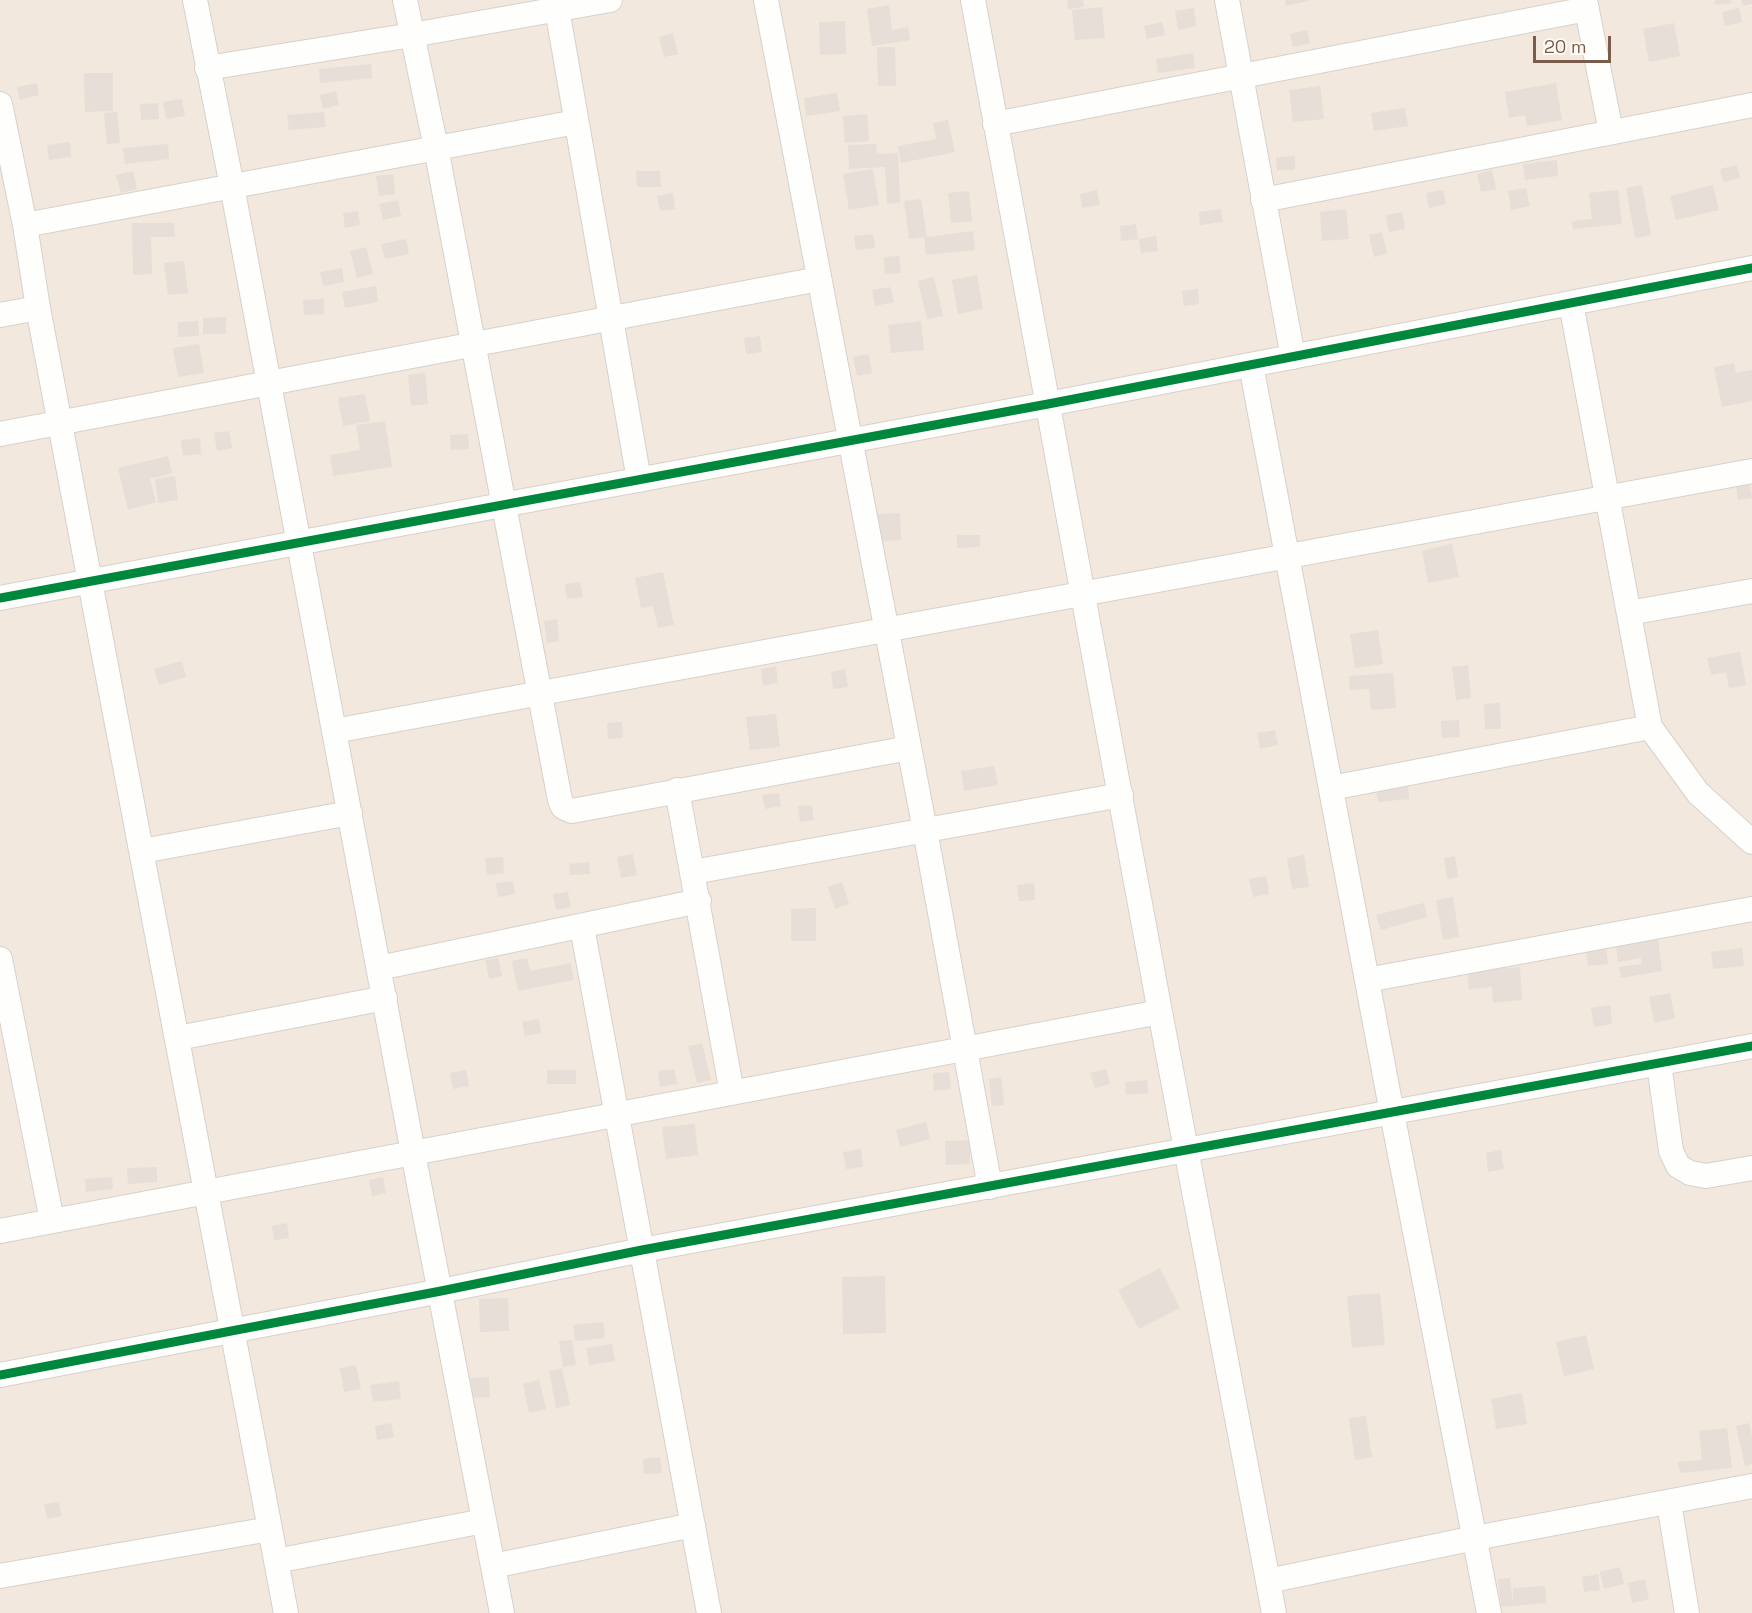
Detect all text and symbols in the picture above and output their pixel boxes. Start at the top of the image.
scale bar [1536,24,1614,62]
text: 20 m [1544,35,1587,58]

